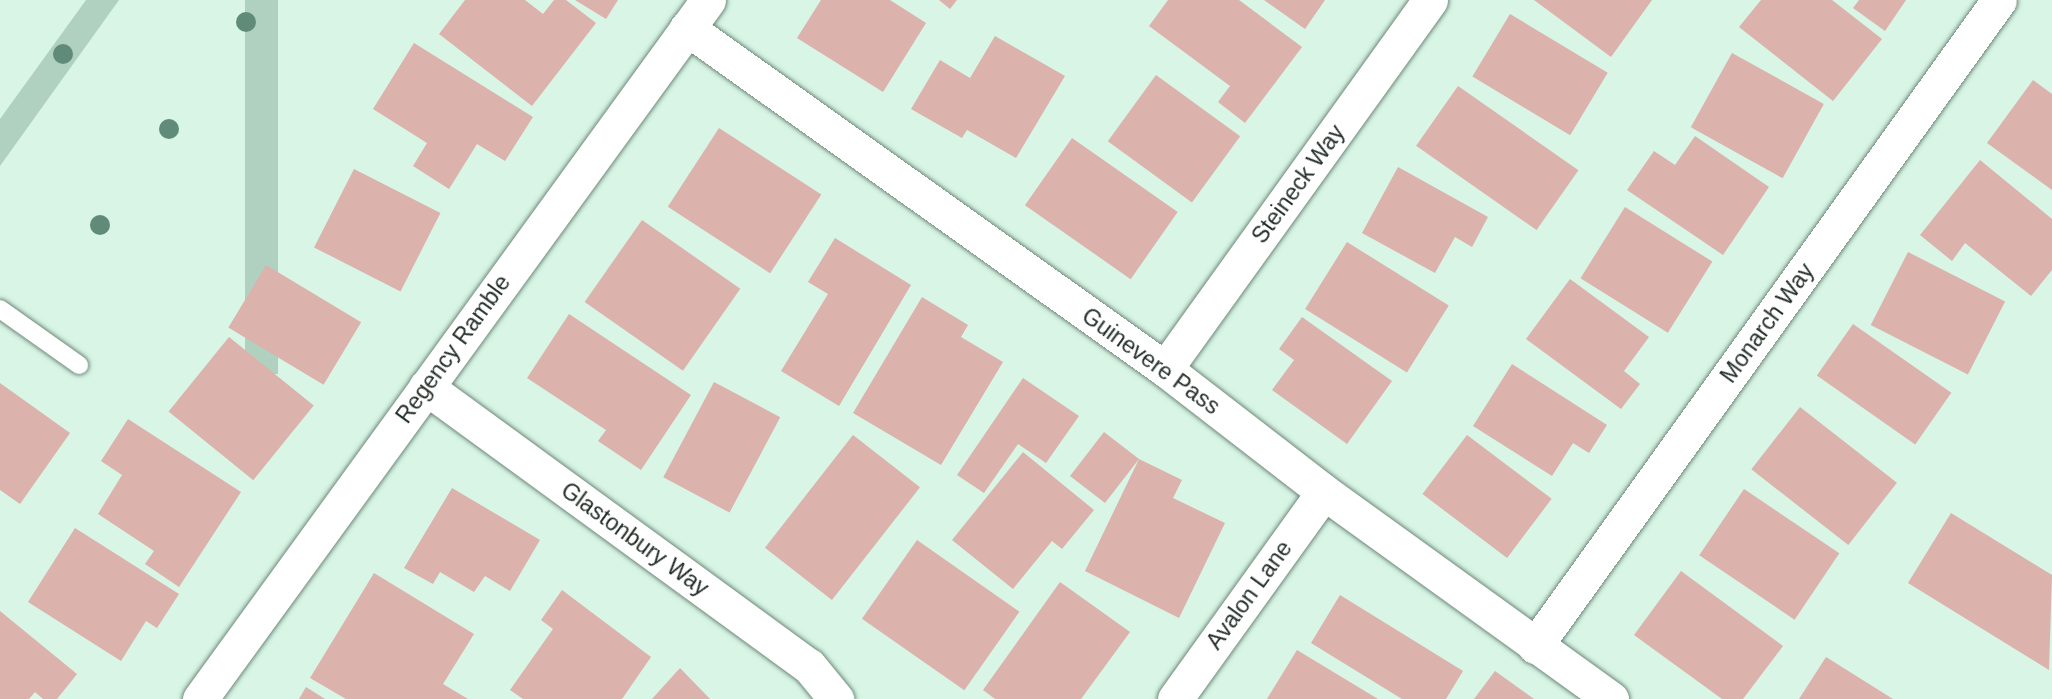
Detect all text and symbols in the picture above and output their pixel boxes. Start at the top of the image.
street label: Steineck Way [1246,119,1350,249]
street label: Monarch Way [1714,258,1820,388]
street label: Regency Ramble [390,270,516,428]
street label: Guinevere Pass [1077,302,1225,420]
street label: Glastonbury Way [556,476,714,602]
street label: Avalon Lane [1200,535,1298,655]

